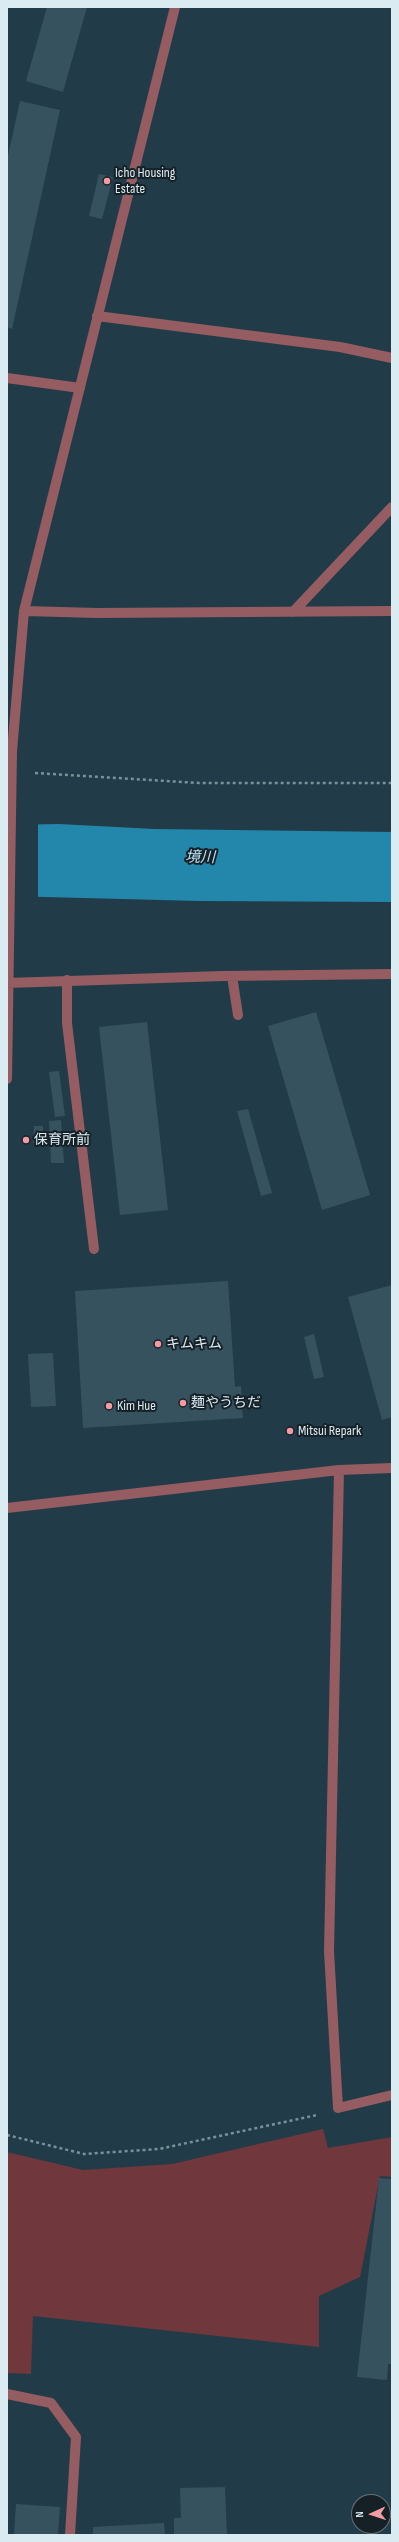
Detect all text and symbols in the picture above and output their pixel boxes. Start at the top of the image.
place label: Icho Housing Estate [115,165,175,198]
marker: Icho Housing Estate [102,176,112,186]
water label: 境川 [185,849,215,867]
place label: 保育所前 [34,1132,90,1148]
marker: 保育所前 [21,1135,31,1145]
place label: キムキム [166,1336,222,1352]
marker: キムキム [153,1339,163,1349]
place label: 麺やうちだ [191,1395,261,1411]
place label: Kim Hue [117,1398,156,1414]
marker: 麺やうちだ [178,1398,188,1408]
marker: Kim Hue [104,1401,114,1411]
place label: Mitsui Repark [298,1423,361,1439]
marker: Mitsui Repark [285,1426,295,1436]
north arrow [351,2494,391,2534]
text: N [353,2511,366,2518]

